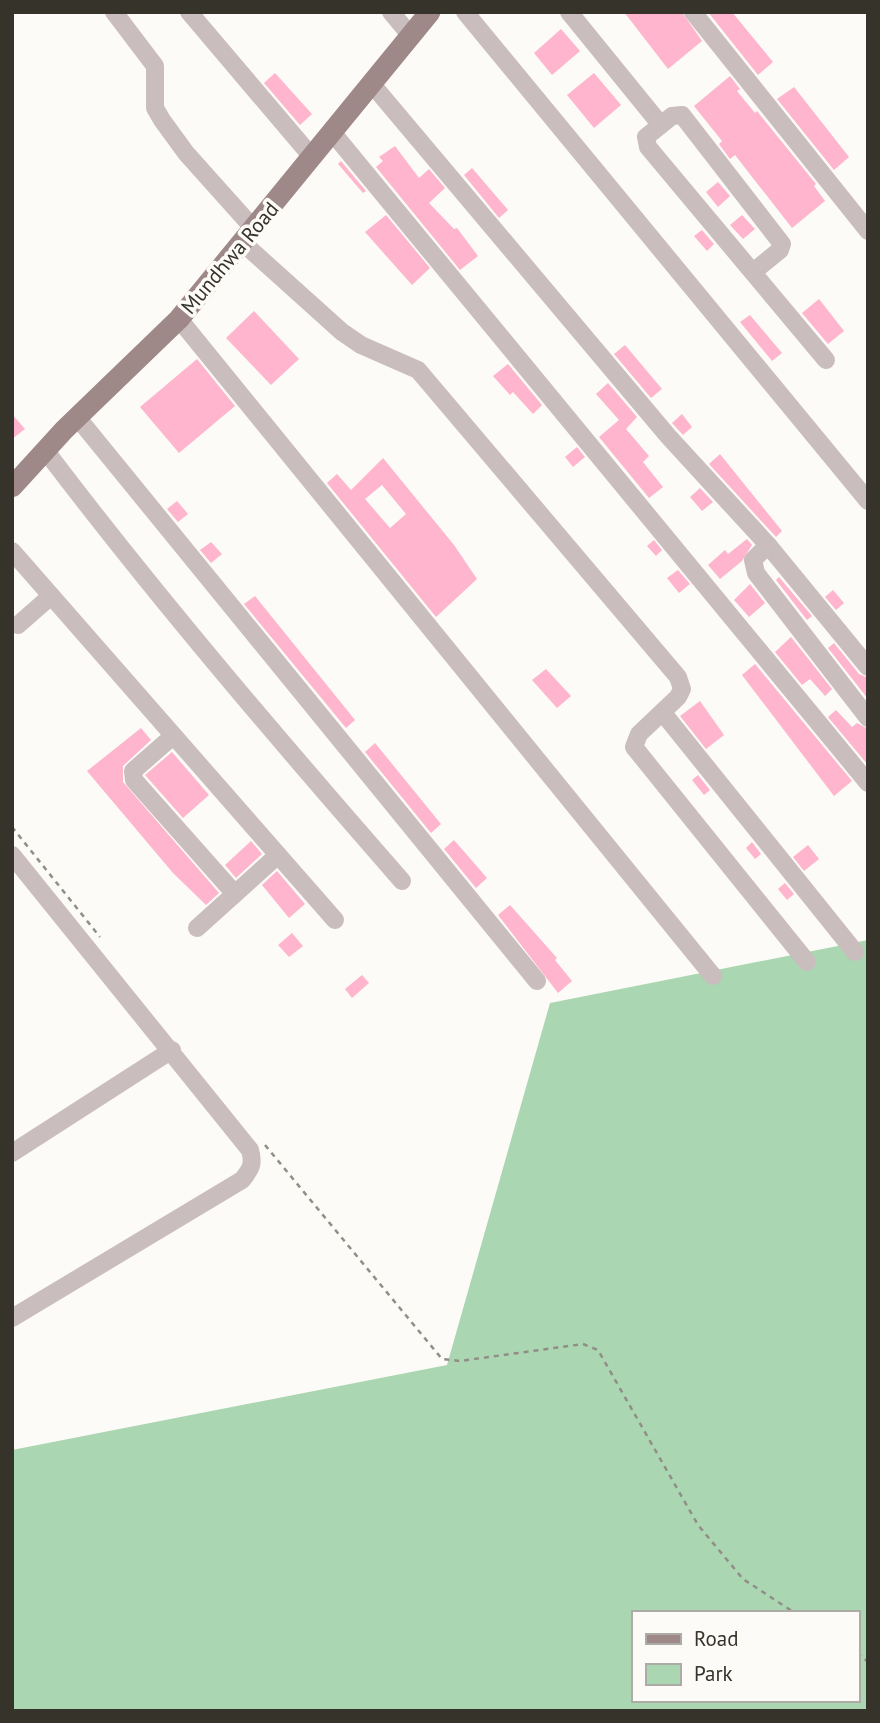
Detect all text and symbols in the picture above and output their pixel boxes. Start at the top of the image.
street label: Mundhwa Road [175,196,284,319]
legend [632,1611,859,1702]
text: Road [694,1625,738,1652]
text: Park [694,1660,733,1687]

